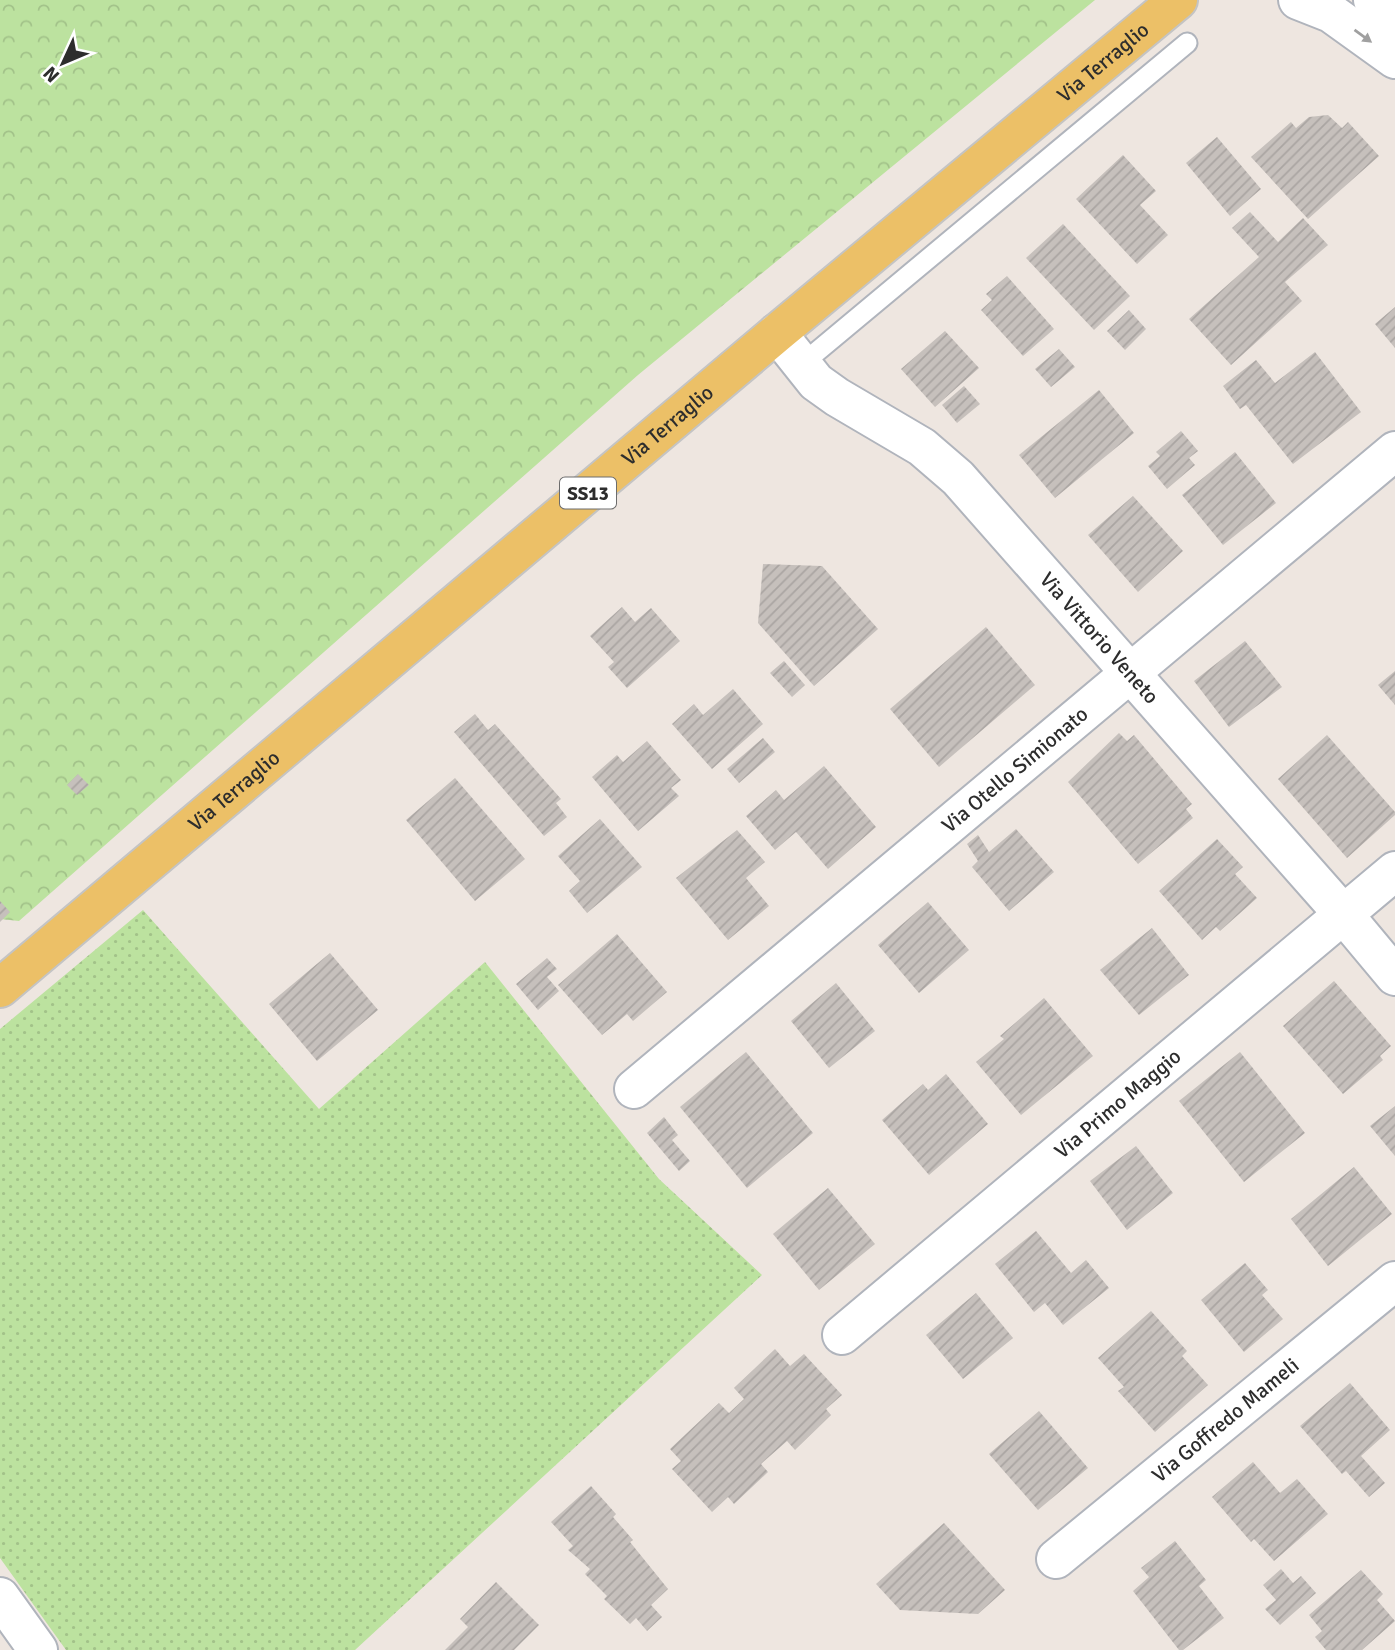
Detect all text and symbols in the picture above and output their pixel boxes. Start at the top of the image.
street label: Via Terraglio [1052,17,1154,108]
north arrow [28,28,98,98]
one-way arrow [1354,29,1372,43]
text: N [38,61,65,87]
street label: Via Terraglio [616,379,719,471]
road number: SS13 [560,478,616,508]
street label: Via Vittorio Veneto [1034,567,1164,709]
street label: Via Otello Simionato [936,701,1093,838]
street label: Via Terraglio [183,745,285,837]
street label: Via Primo Maggio [1049,1043,1186,1164]
street label: Via Goffredo Mameli [1147,1352,1304,1488]

